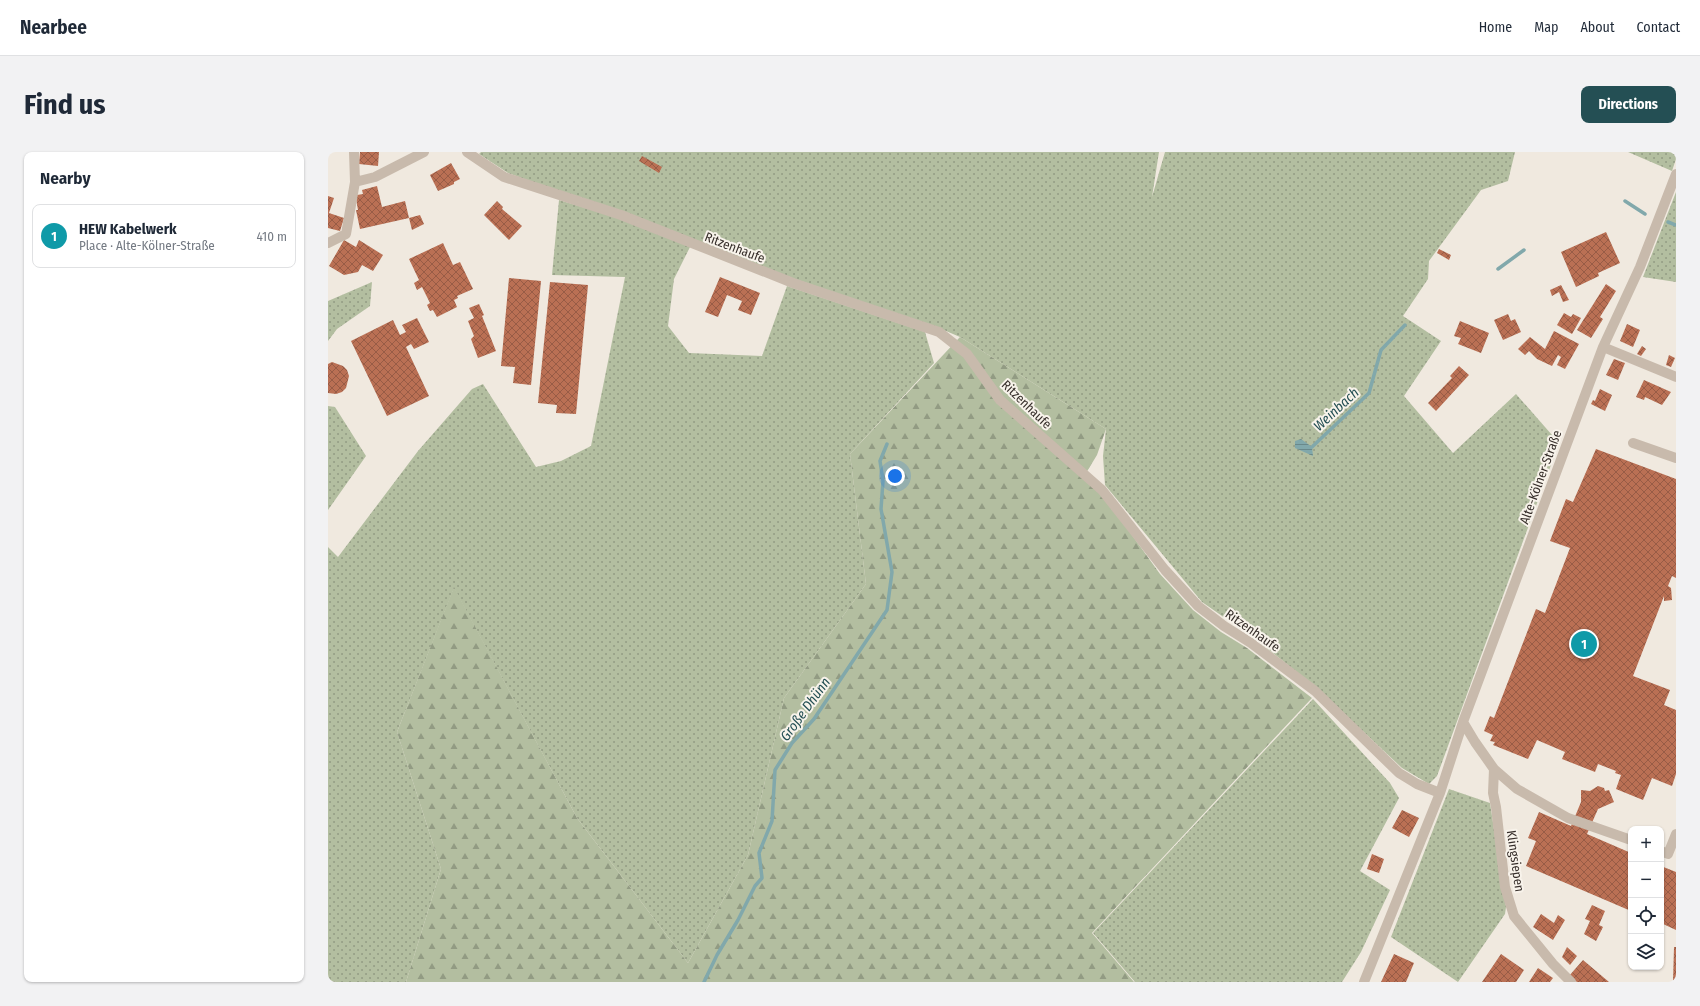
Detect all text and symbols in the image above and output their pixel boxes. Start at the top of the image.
text: Nearbee [20,16,87,39]
text: Home [1479,19,1512,36]
text: Map [1534,19,1558,36]
text: About [1580,19,1615,36]
text: Contact [1637,19,1680,36]
button: Directions [1581,86,1676,123]
text: Find us [24,88,106,121]
text: Nearby [40,168,91,189]
text: HEW Kabelwerk [79,220,177,238]
text: 1 [51,229,57,244]
text: 410 m [257,229,287,244]
street label: Ritzenhaufe [703,229,767,266]
text: Place · Alte-Kölner-Straße [79,238,215,253]
street label: Ritzenhaufe [999,377,1055,432]
water label: Weinbach [1310,384,1363,435]
street label: Alte-Kölner-Straße [1517,428,1564,526]
your location [885,466,905,486]
street label: Ritzenhaufe [1223,606,1283,655]
pin: 1 [1571,629,1597,659]
water label: Große Dhünn [777,674,834,744]
map controls [1628,826,1664,970]
button: + [1628,826,1664,862]
street label: Klingsiepen [1504,829,1527,893]
button: − [1628,862,1664,898]
button: locate [1628,898,1664,934]
button: layers [1628,934,1664,970]

